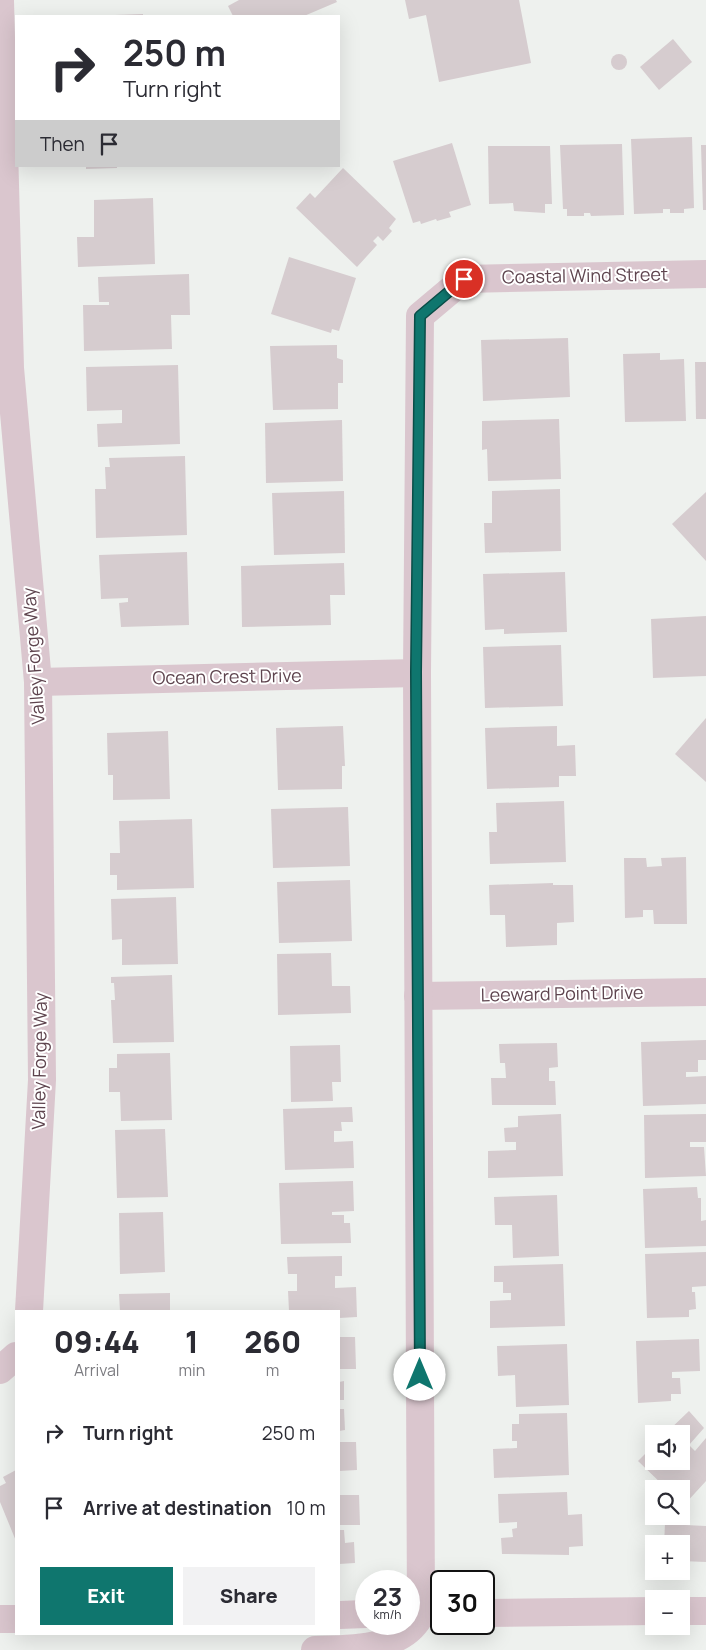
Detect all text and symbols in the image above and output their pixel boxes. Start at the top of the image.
text: 250 m [123,29,226,77]
icon: right [40,35,105,100]
text: Turn right [123,74,221,104]
icon: arrive [95,130,123,158]
text: Then [40,131,85,157]
pin [443,258,485,300]
street label: Coastal Wind Street [502,262,668,288]
icon: arrive [450,265,478,293]
street label: Valley Forge Way [16,586,50,725]
street label: Ocean Crest Drive [152,663,302,689]
street label: Leeward Point Drive [480,980,644,1006]
street label: Valley Forge Way [26,992,52,1130]
text: 09:44 [54,1321,140,1362]
text: 1 [185,1321,199,1362]
text: 260 [244,1321,301,1362]
position arrow [393,1348,445,1400]
text: Arrival [74,1359,120,1381]
text: min [179,1359,205,1381]
text: m [266,1359,279,1381]
icon: right [40,1419,68,1447]
text: Turn right [83,1420,173,1446]
text: 250 m [262,1420,315,1446]
map controls [645,1425,690,1635]
button: sound [645,1425,690,1470]
button: search [645,1480,690,1525]
icon: arrive [40,1494,68,1522]
text: Arrive at destination [83,1495,272,1521]
text: 10 m [287,1495,326,1521]
button: + [645,1535,690,1580]
button: Exit [40,1567,173,1625]
button: Share [183,1567,315,1625]
speed limit sign: 30 [430,1570,495,1635]
text: 23 [373,1579,402,1614]
button: − [645,1590,690,1635]
text: km/h [374,1606,401,1623]

